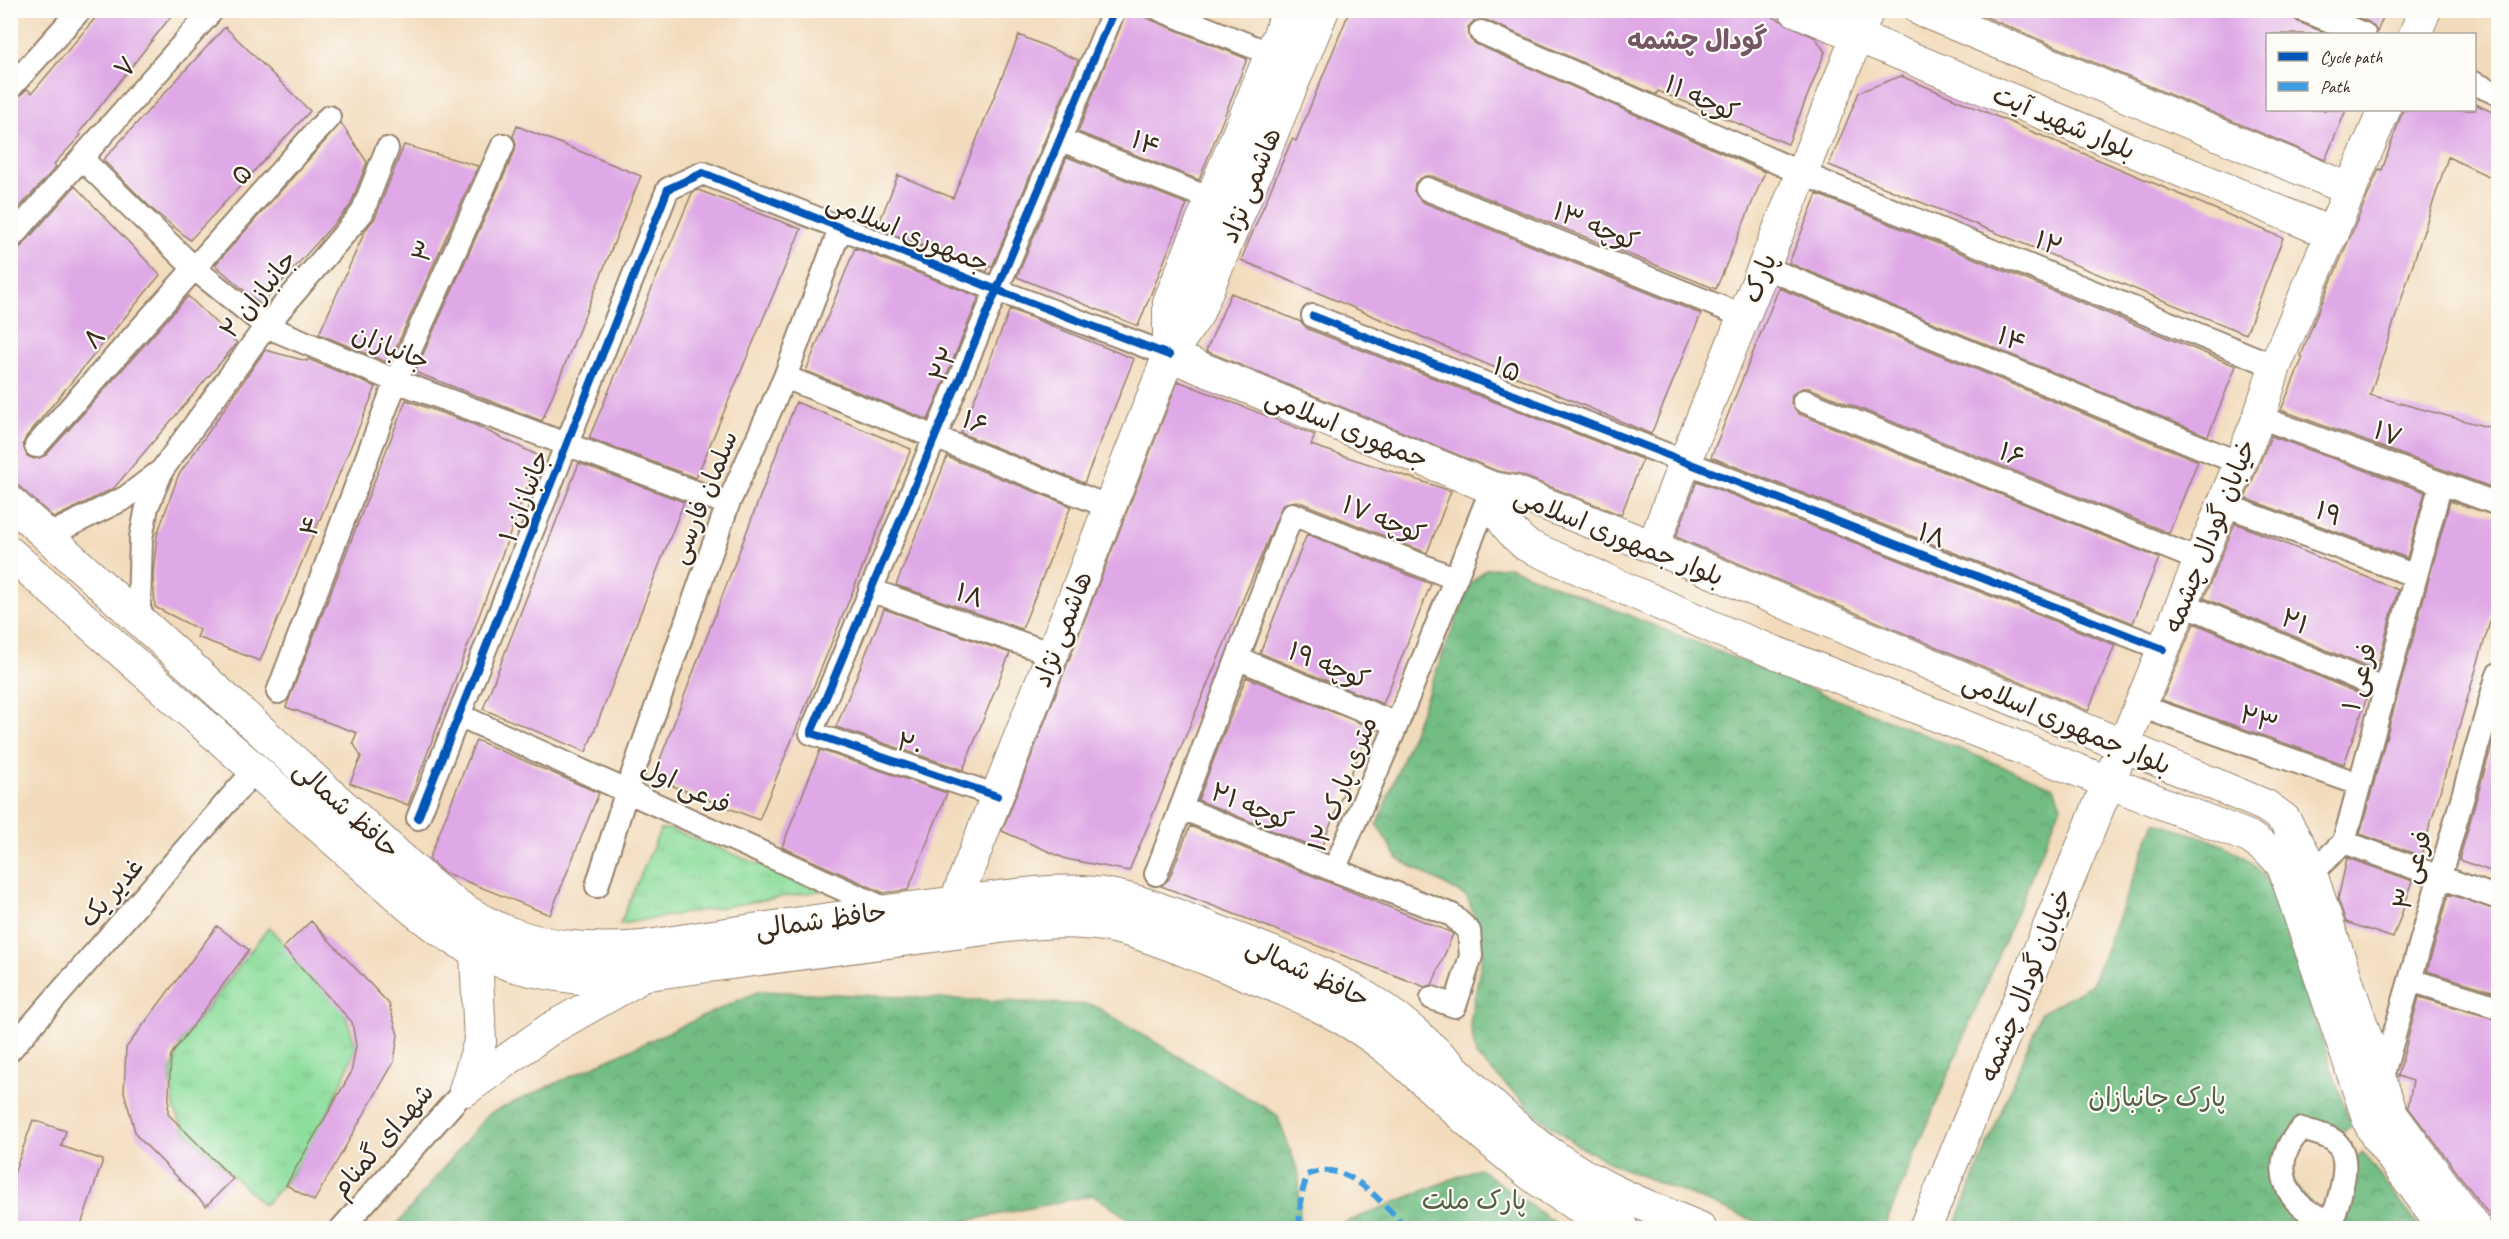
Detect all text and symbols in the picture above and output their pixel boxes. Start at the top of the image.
district label: گودال چشمه [1627,23,1767,57]
legend [2266,33,2476,111]
text: Cycle path [2320,46,2383,68]
street label: ۷ [107,50,144,85]
street label: کوچه ۱۱ [1659,67,1744,129]
text: Path [2320,76,2350,98]
street label: بلوار شهید آیت [1987,78,2140,167]
street label: ۱۴ [1126,123,1165,164]
street label: هاشمی نژاد [1212,123,1289,248]
street label: ۵ [223,157,260,192]
street label: جمهوری اسلامی [822,185,994,280]
street label: کوچه ۱۳ [1548,194,1644,259]
street label: ۱۲ [2030,223,2068,264]
street label: ۳ [404,235,443,268]
street label: جانبازان ۲ [213,243,304,345]
street label: پارک [1735,249,1784,308]
street label: جانبازان [347,317,434,378]
street label: ۱۴ [1992,319,2031,360]
street label: ۸ [76,321,113,356]
street label: ۲۲ [921,342,966,387]
street label: ۱۵ [1488,349,1526,390]
street label: جمهوری اسلامی [1261,381,1433,476]
street label: ۱۶ [957,402,993,442]
street label: ۱۷ [2369,413,2407,454]
street label: سلمان فارسی [662,426,745,569]
street label: ۱۶ [1994,434,2030,474]
street label: خیابان گودال چشمه [2156,434,2263,638]
street label: جانبازان ۱ [492,445,557,547]
street label: بلوار جمهوری اسلامی [1509,479,1728,594]
street label: کوچه ۱۷ [1337,488,1430,551]
street label: ۱۹ [2311,494,2347,533]
street label: ۴ [292,511,329,541]
street label: ۱۸ [1913,515,1951,556]
street label: هاشمی نژاد [1025,566,1100,692]
street label: ۱۸ [951,575,988,616]
street label: ۲۱ [2276,601,2314,642]
street label: کوچه ۱۹ [1283,634,1374,697]
street label: فرعی ۱ [2335,639,2384,715]
street label: بلوار جمهوری اسلامی [1958,665,2176,782]
street label: ۲۳ [2235,698,2283,741]
street label: ۱۲ متری پارک [1300,711,1385,857]
street label: ۲۰ [892,725,928,764]
street label: فرعی اول [635,751,736,822]
street label: حافظ شمالی [287,753,407,866]
street label: کوچه ۲۱ [1206,775,1298,838]
street label: فرعی ۳ [2385,827,2440,914]
street label: غدیر یک [72,850,151,934]
street label: خیابان گودال چشمه [1972,883,2079,1087]
street label: حافظ شمالی [753,895,889,946]
street label: حافظ شمالی [1241,930,1375,1015]
street label: شهدای گمنام [324,1076,443,1206]
park label: پارک جانبازان [2088,1081,2226,1114]
park label: پارک ملت [1422,1184,1526,1217]

